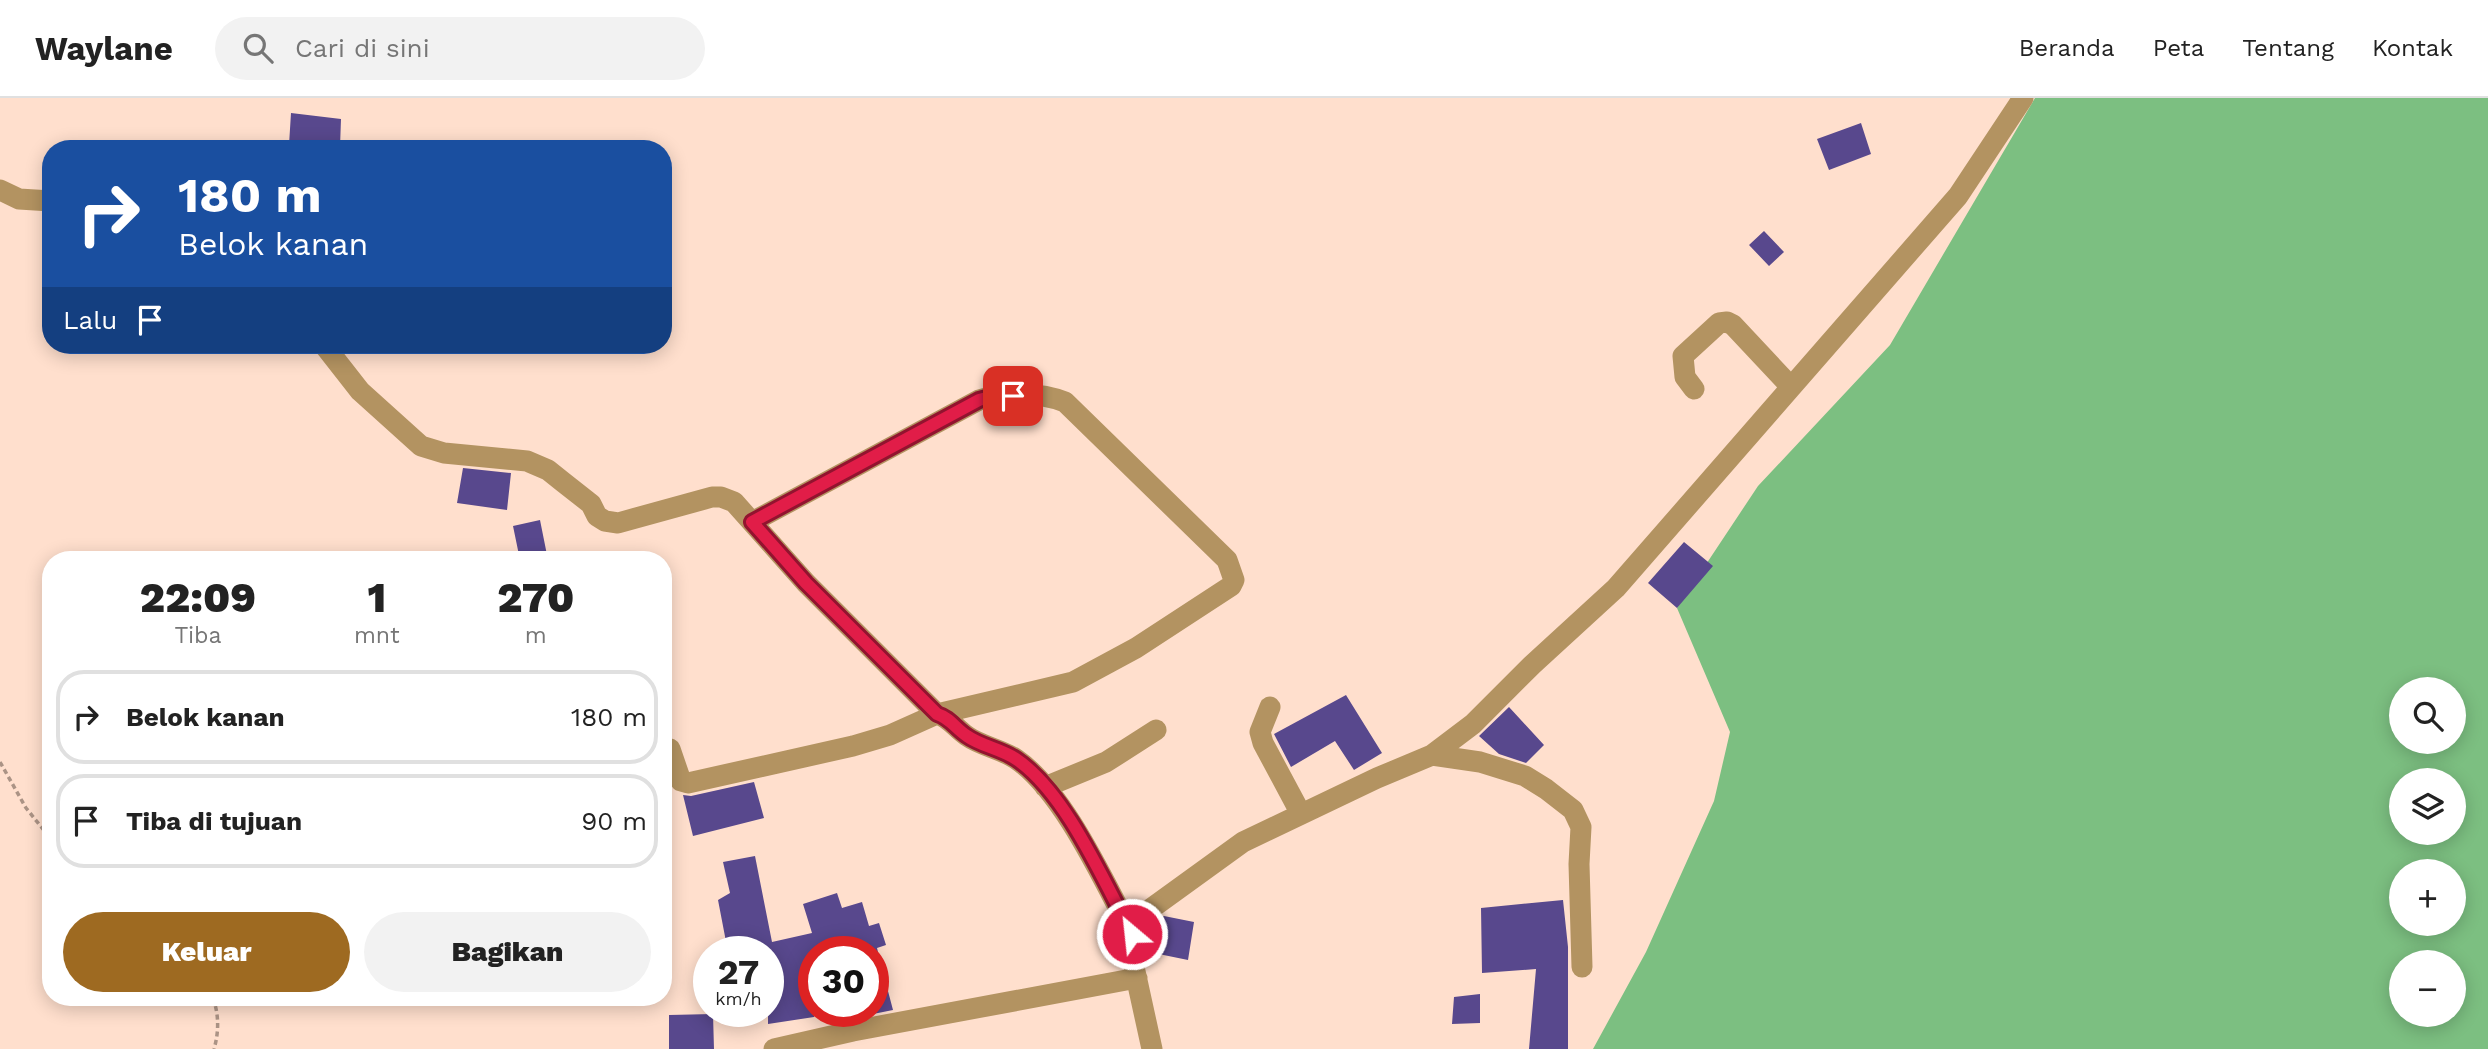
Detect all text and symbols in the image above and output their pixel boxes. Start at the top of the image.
search box [215,17,705,80]
text: Waylane [35,29,173,68]
icon: search [239,29,277,67]
text: Cari di sini [295,33,430,63]
text: Beranda [2019,34,2115,62]
text: Peta [2153,34,2204,62]
text: Tentang [2242,34,2334,62]
text: Kontak [2372,34,2453,62]
text: 180 m [178,166,322,224]
icon: right [63,168,154,259]
text: Belok kanan [178,225,368,263]
icon: arrive [131,301,169,339]
text: Lalu [63,305,117,335]
pin [983,366,1043,426]
icon: arrive [994,377,1032,415]
text: 22:09 [140,573,256,622]
text: 1 [367,573,386,622]
text: 270 [497,573,574,622]
text: Tiba [174,622,222,649]
text: mnt [354,622,400,649]
text: m [525,622,547,649]
map controls [2389,677,2466,1027]
button: search [2389,677,2466,754]
icon: right [67,698,105,736]
text: Belok kanan [126,702,285,732]
text: 180 m [571,702,647,732]
button: layers [2389,768,2466,845]
icon: arrive [67,802,105,840]
text: Tiba di tujuan [126,806,302,836]
text: 90 m [581,806,647,836]
button: + [2389,859,2466,936]
position arrow [1095,897,1169,971]
button: Keluar [63,912,350,992]
button: Bagikan [364,912,651,992]
speed limit sign: 30 [798,936,889,1027]
button: − [2389,950,2466,1027]
text: 27 [718,951,759,993]
text: km/h [715,988,762,1009]

